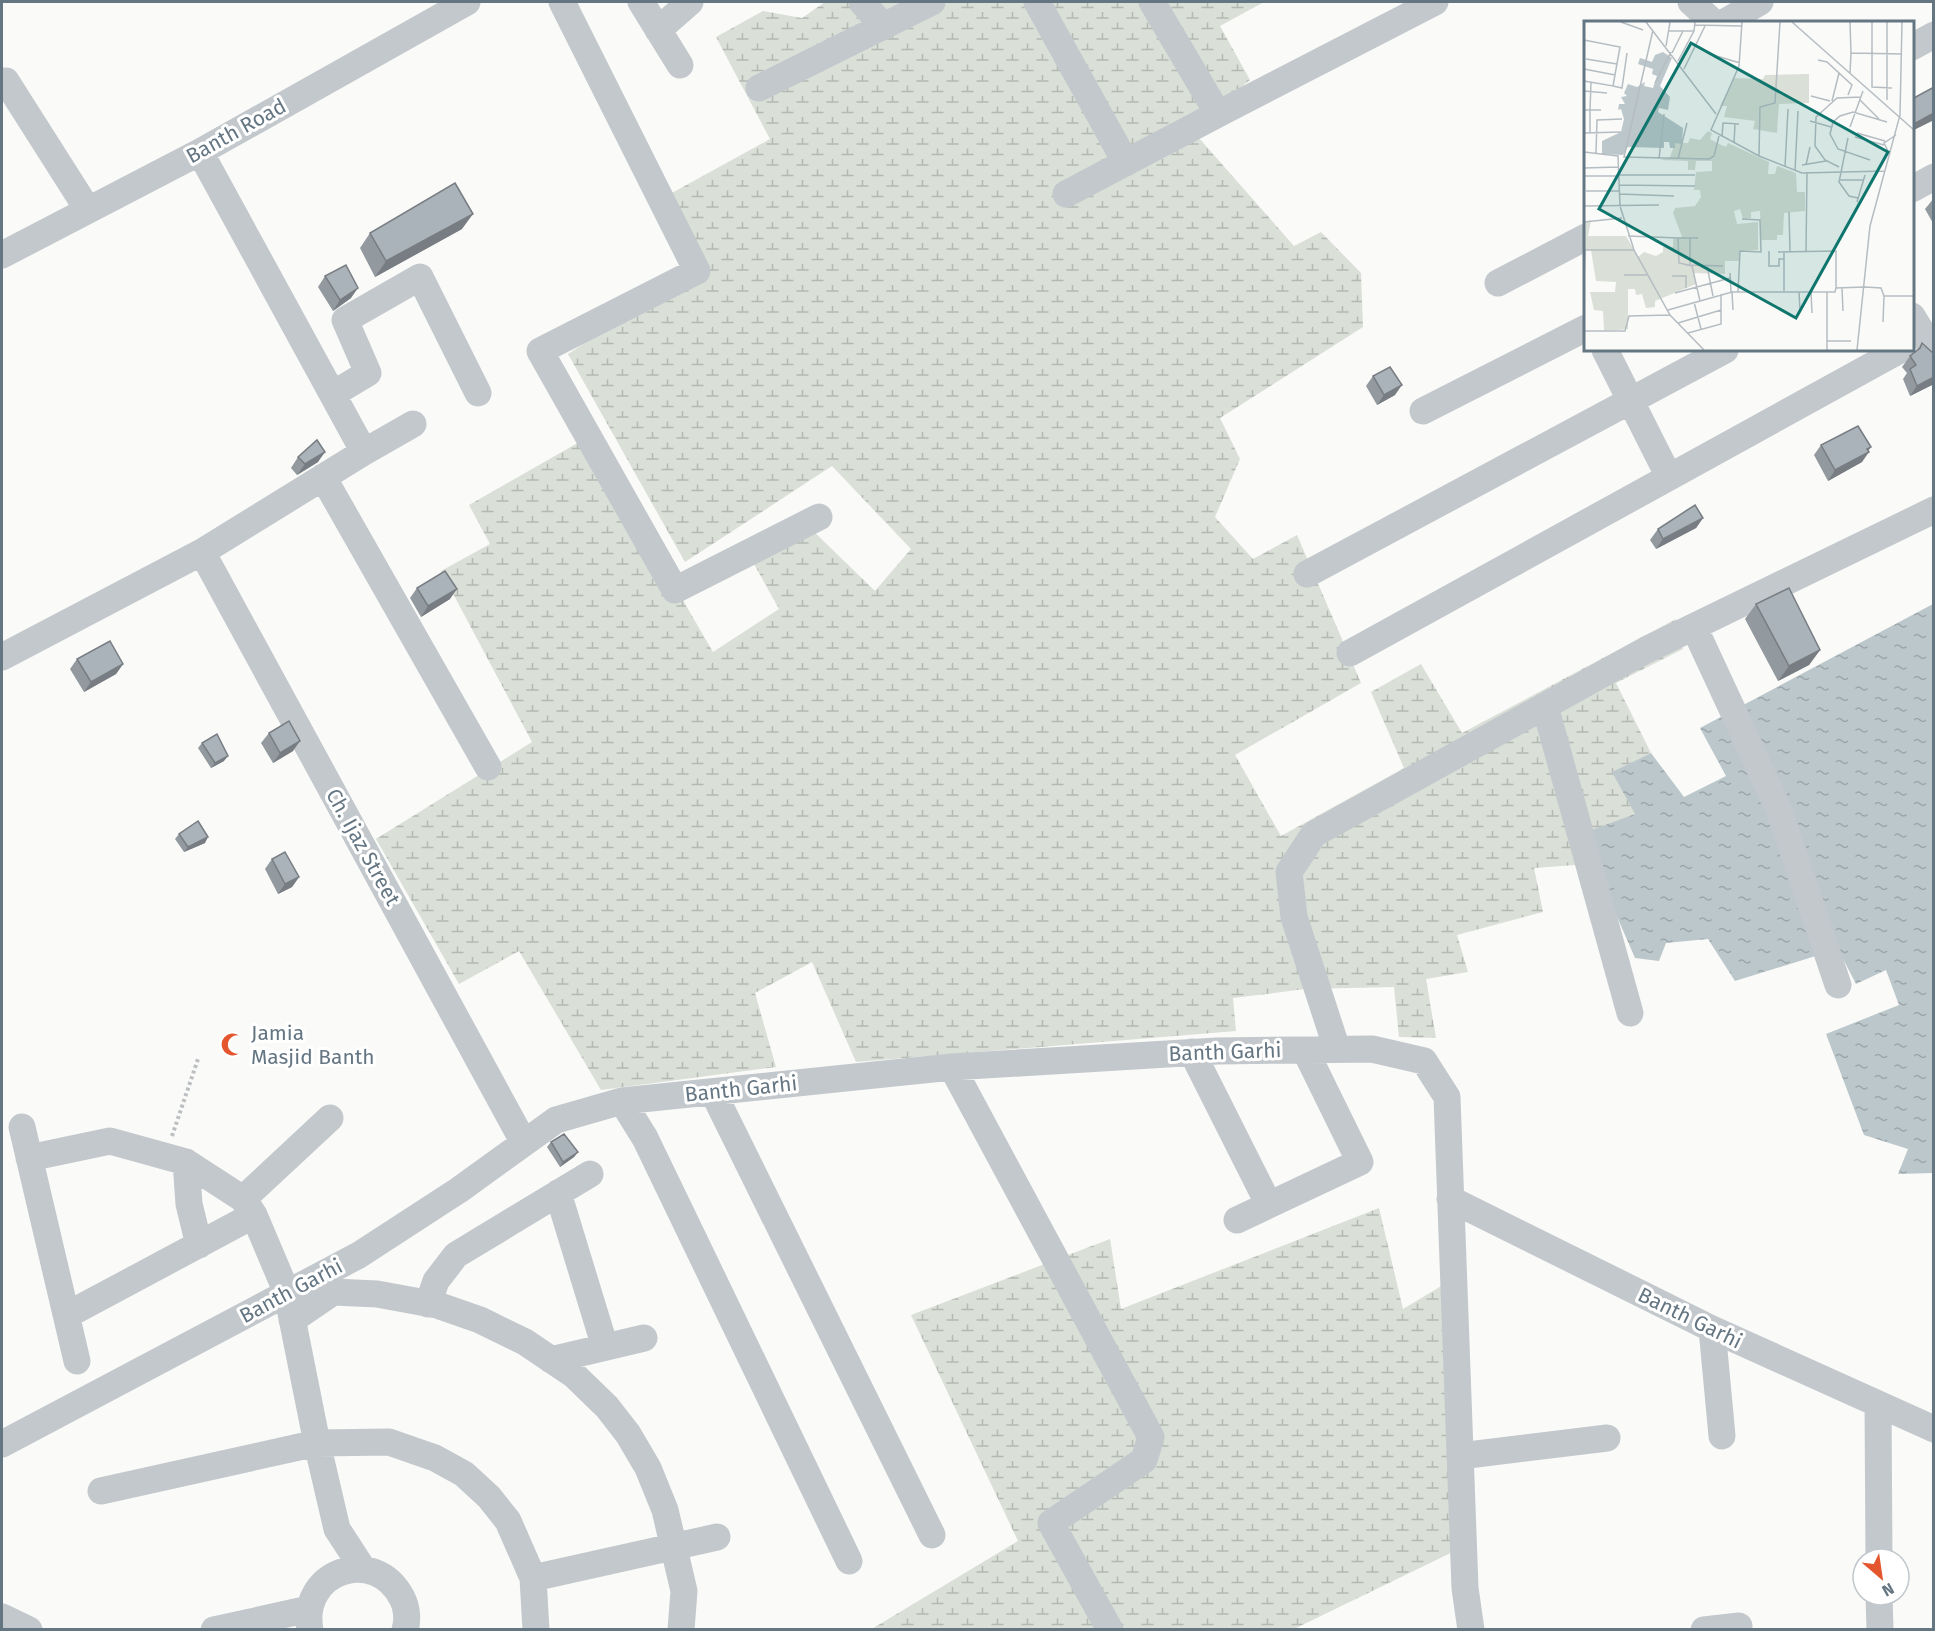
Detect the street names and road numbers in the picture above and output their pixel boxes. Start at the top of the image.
street label: Banth Road [181,93,291,169]
street label: Ch. Ijaz Street [320,784,406,910]
street label: Banth Garhi [1168,1037,1282,1067]
street label: Banth Garhi [683,1070,799,1108]
street label: Banth Garhi [235,1253,347,1329]
street label: Banth Garhi [1634,1282,1746,1354]

